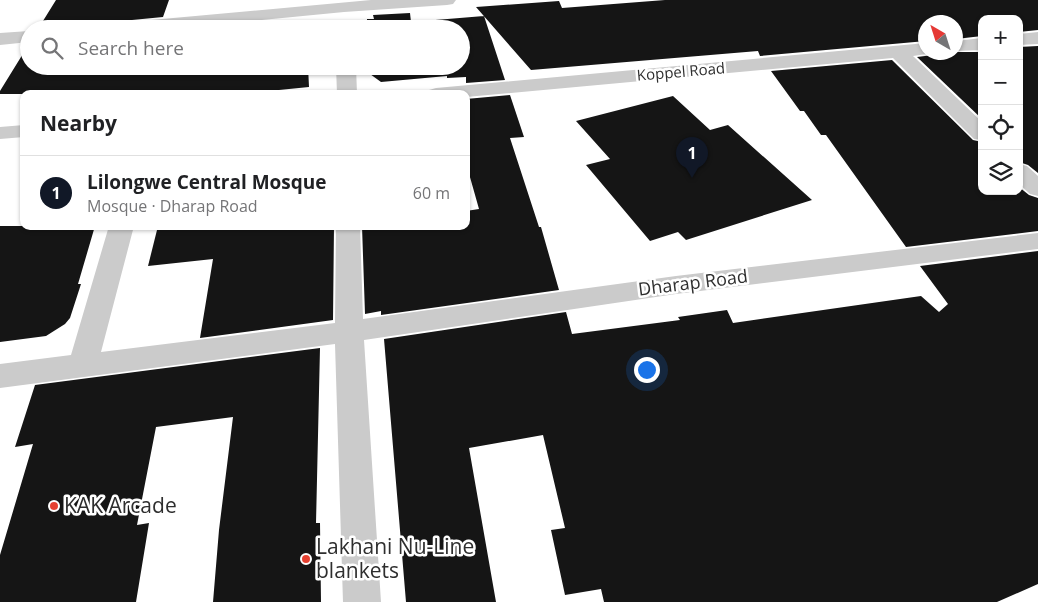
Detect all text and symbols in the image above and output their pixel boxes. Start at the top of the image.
north arrow [918,15,963,60]
map controls [978,15,1023,195]
button: + [978,15,1023,60]
search box [20,20,470,75]
icon: search [38,34,66,62]
text: Search here [78,35,184,61]
street label: Koppel Road [636,57,726,85]
button: − [978,60,1023,105]
button: locate [978,105,1023,150]
text: Nearby [40,109,117,137]
pin: 1 [676,137,708,178]
button: layers [978,150,1023,195]
text: Lilongwe Central Mosque [87,169,327,195]
text: 1 [51,182,61,204]
text: 60 m [413,182,450,204]
text: Mosque · Dharap Road [87,195,258,217]
street label: Dharap Road [637,263,749,301]
your location [634,357,660,383]
place label: KAK Arcade [64,491,177,519]
marker: KAK Arcade [48,500,60,512]
place label: Lakhani Nu-Line blankets [316,532,474,584]
marker: Lakhani Nu-Line blankets [300,553,312,565]

